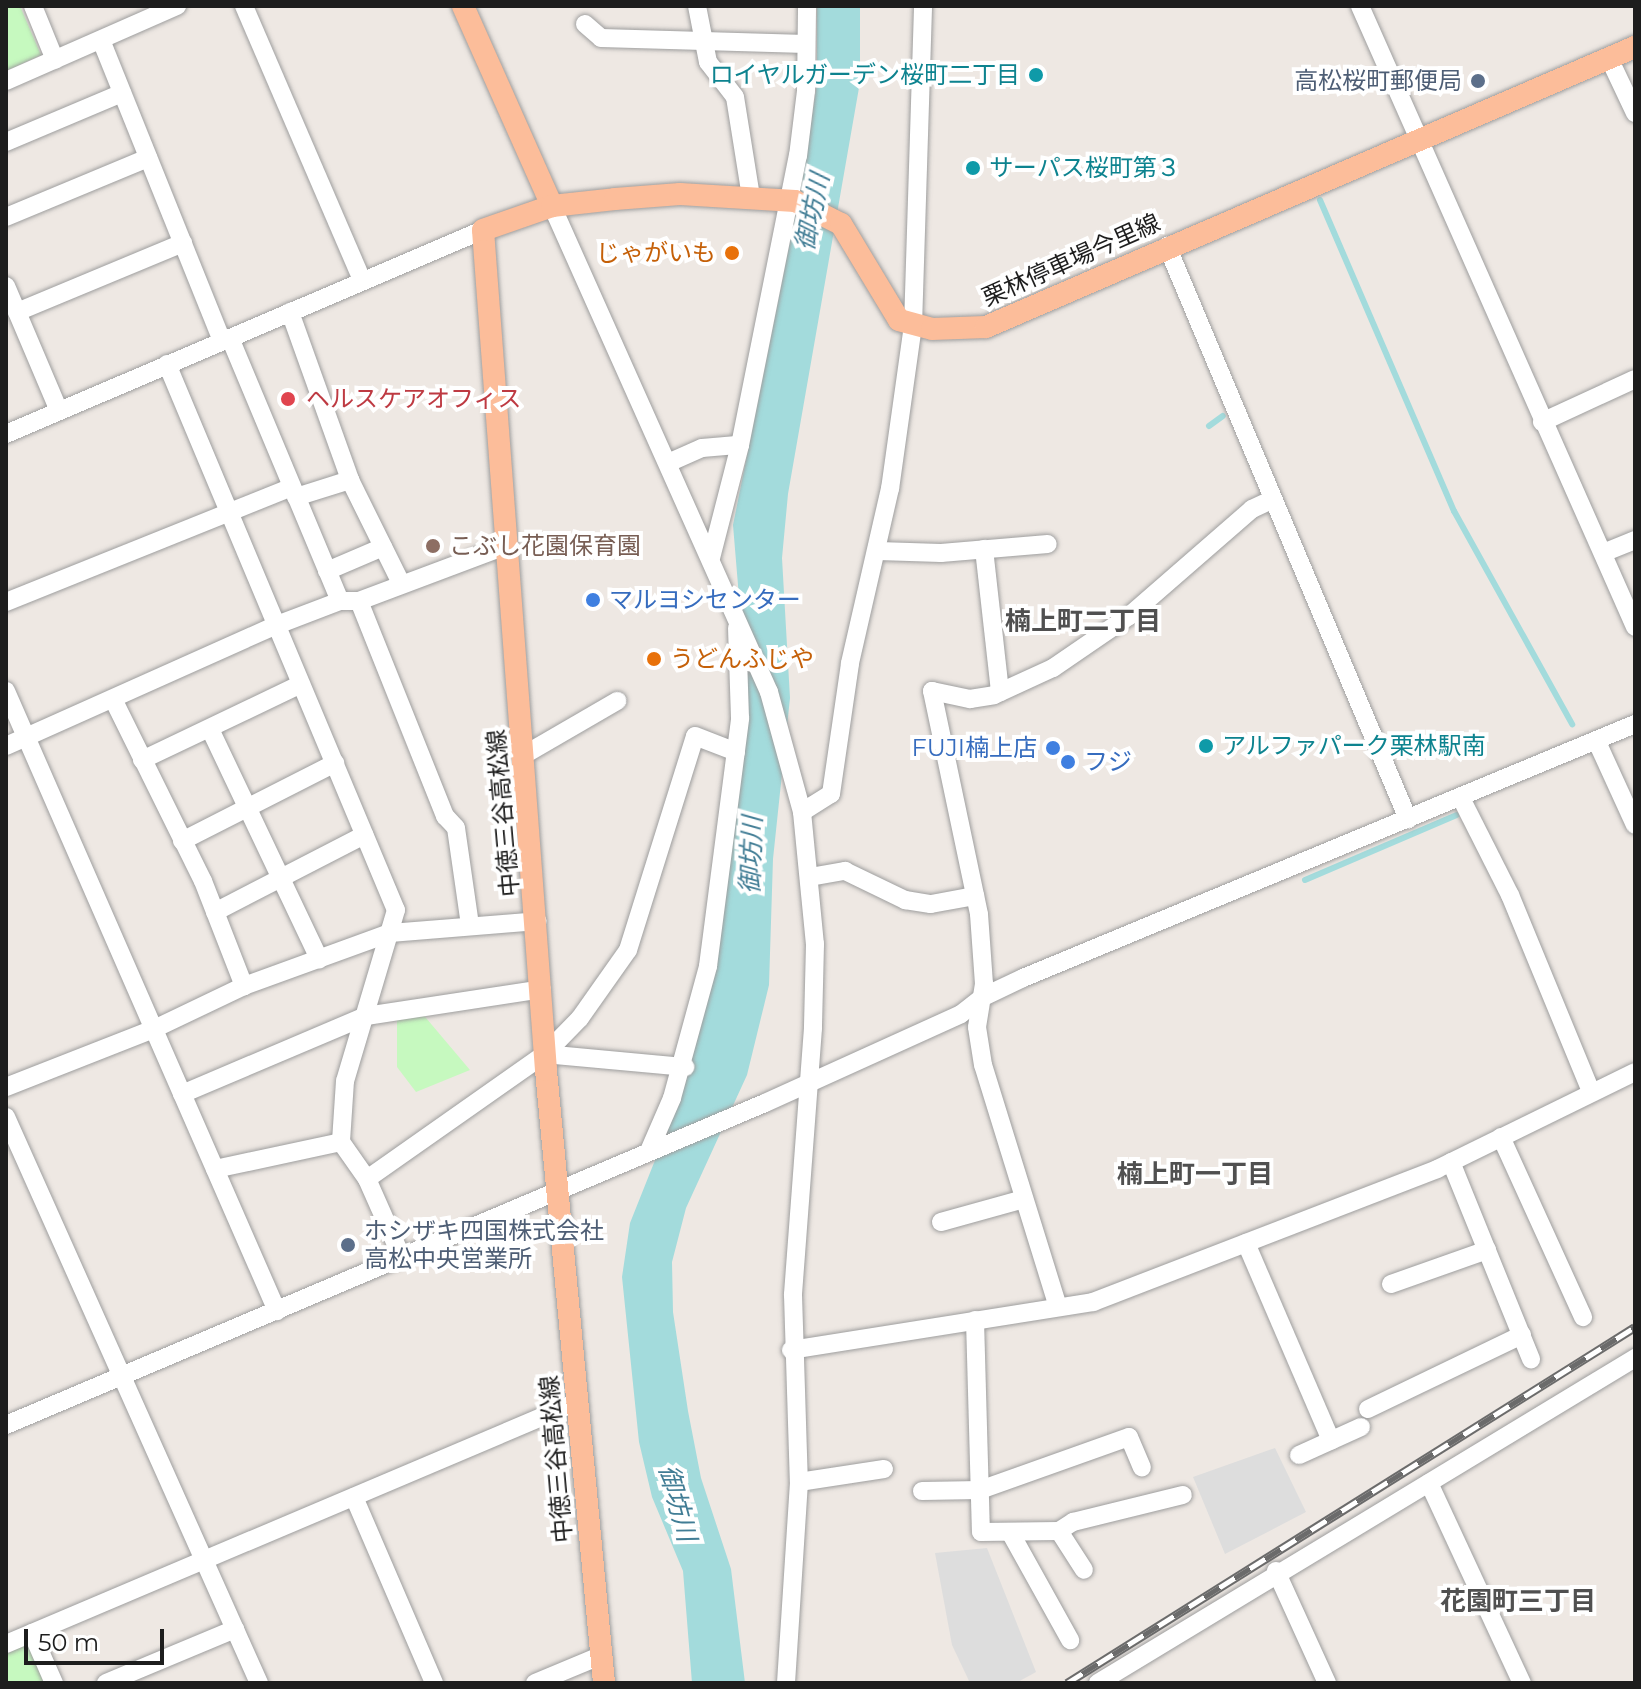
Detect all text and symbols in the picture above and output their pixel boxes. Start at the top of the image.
place label: ロイヤルガーデン桜町二丁目 [708,61,1020,89]
marker: ロイヤルガーデン桜町二丁目 [1027,66,1045,84]
place label: 高松桜町郵便局 [1294,67,1462,95]
marker: 高松桜町郵便局 [1469,72,1487,90]
place label: サーパス桜町第３ [989,154,1181,182]
marker: サーパス桜町第３ [964,159,982,177]
water label: 御坊川 [790,171,836,253]
street label: 栗林停車場今里線 [977,208,1165,312]
place label: じゃがいも [596,239,716,267]
marker: じゃがいも [723,244,741,262]
place label: ヘルスケアオフィス [306,385,522,413]
marker: ヘルスケアオフィス [277,388,299,410]
place label: こぶし花園保育園 [449,532,641,560]
marker: こぶし花園保育園 [424,537,442,555]
place label: マルヨシセンター [609,586,801,614]
marker: マルヨシセンター [584,591,602,609]
district label: 楠上町二丁目 [1005,606,1161,638]
place label: うどんふじや [670,645,814,673]
marker: うどんふじや [645,650,663,668]
street label: 中徳三谷高松線 [481,728,525,898]
place label: アルファパーク栗林駅南 [1222,732,1486,760]
place label: FUJI楠上店 [912,734,1037,762]
marker: アルファパーク栗林駅南 [1197,737,1215,755]
marker: FUJI楠上店 [1044,739,1062,757]
place label: フジ [1084,748,1132,776]
marker: フジ [1059,753,1077,771]
water label: 御坊川 [735,815,769,895]
district label: 楠上町一丁目 [1117,1159,1273,1191]
place label: ホシザキ四国株式会社 高松中央営業所 [364,1217,604,1273]
marker: ホシザキ四国株式会社 高松中央営業所 [339,1236,357,1254]
street label: 中徳三谷高松線 [534,1374,578,1544]
water label: 御坊川 [652,1461,702,1545]
district label: 花園町三丁目 [1440,1586,1596,1618]
scale bar [28,1613,168,1663]
text: 50 m [38,1628,99,1657]

